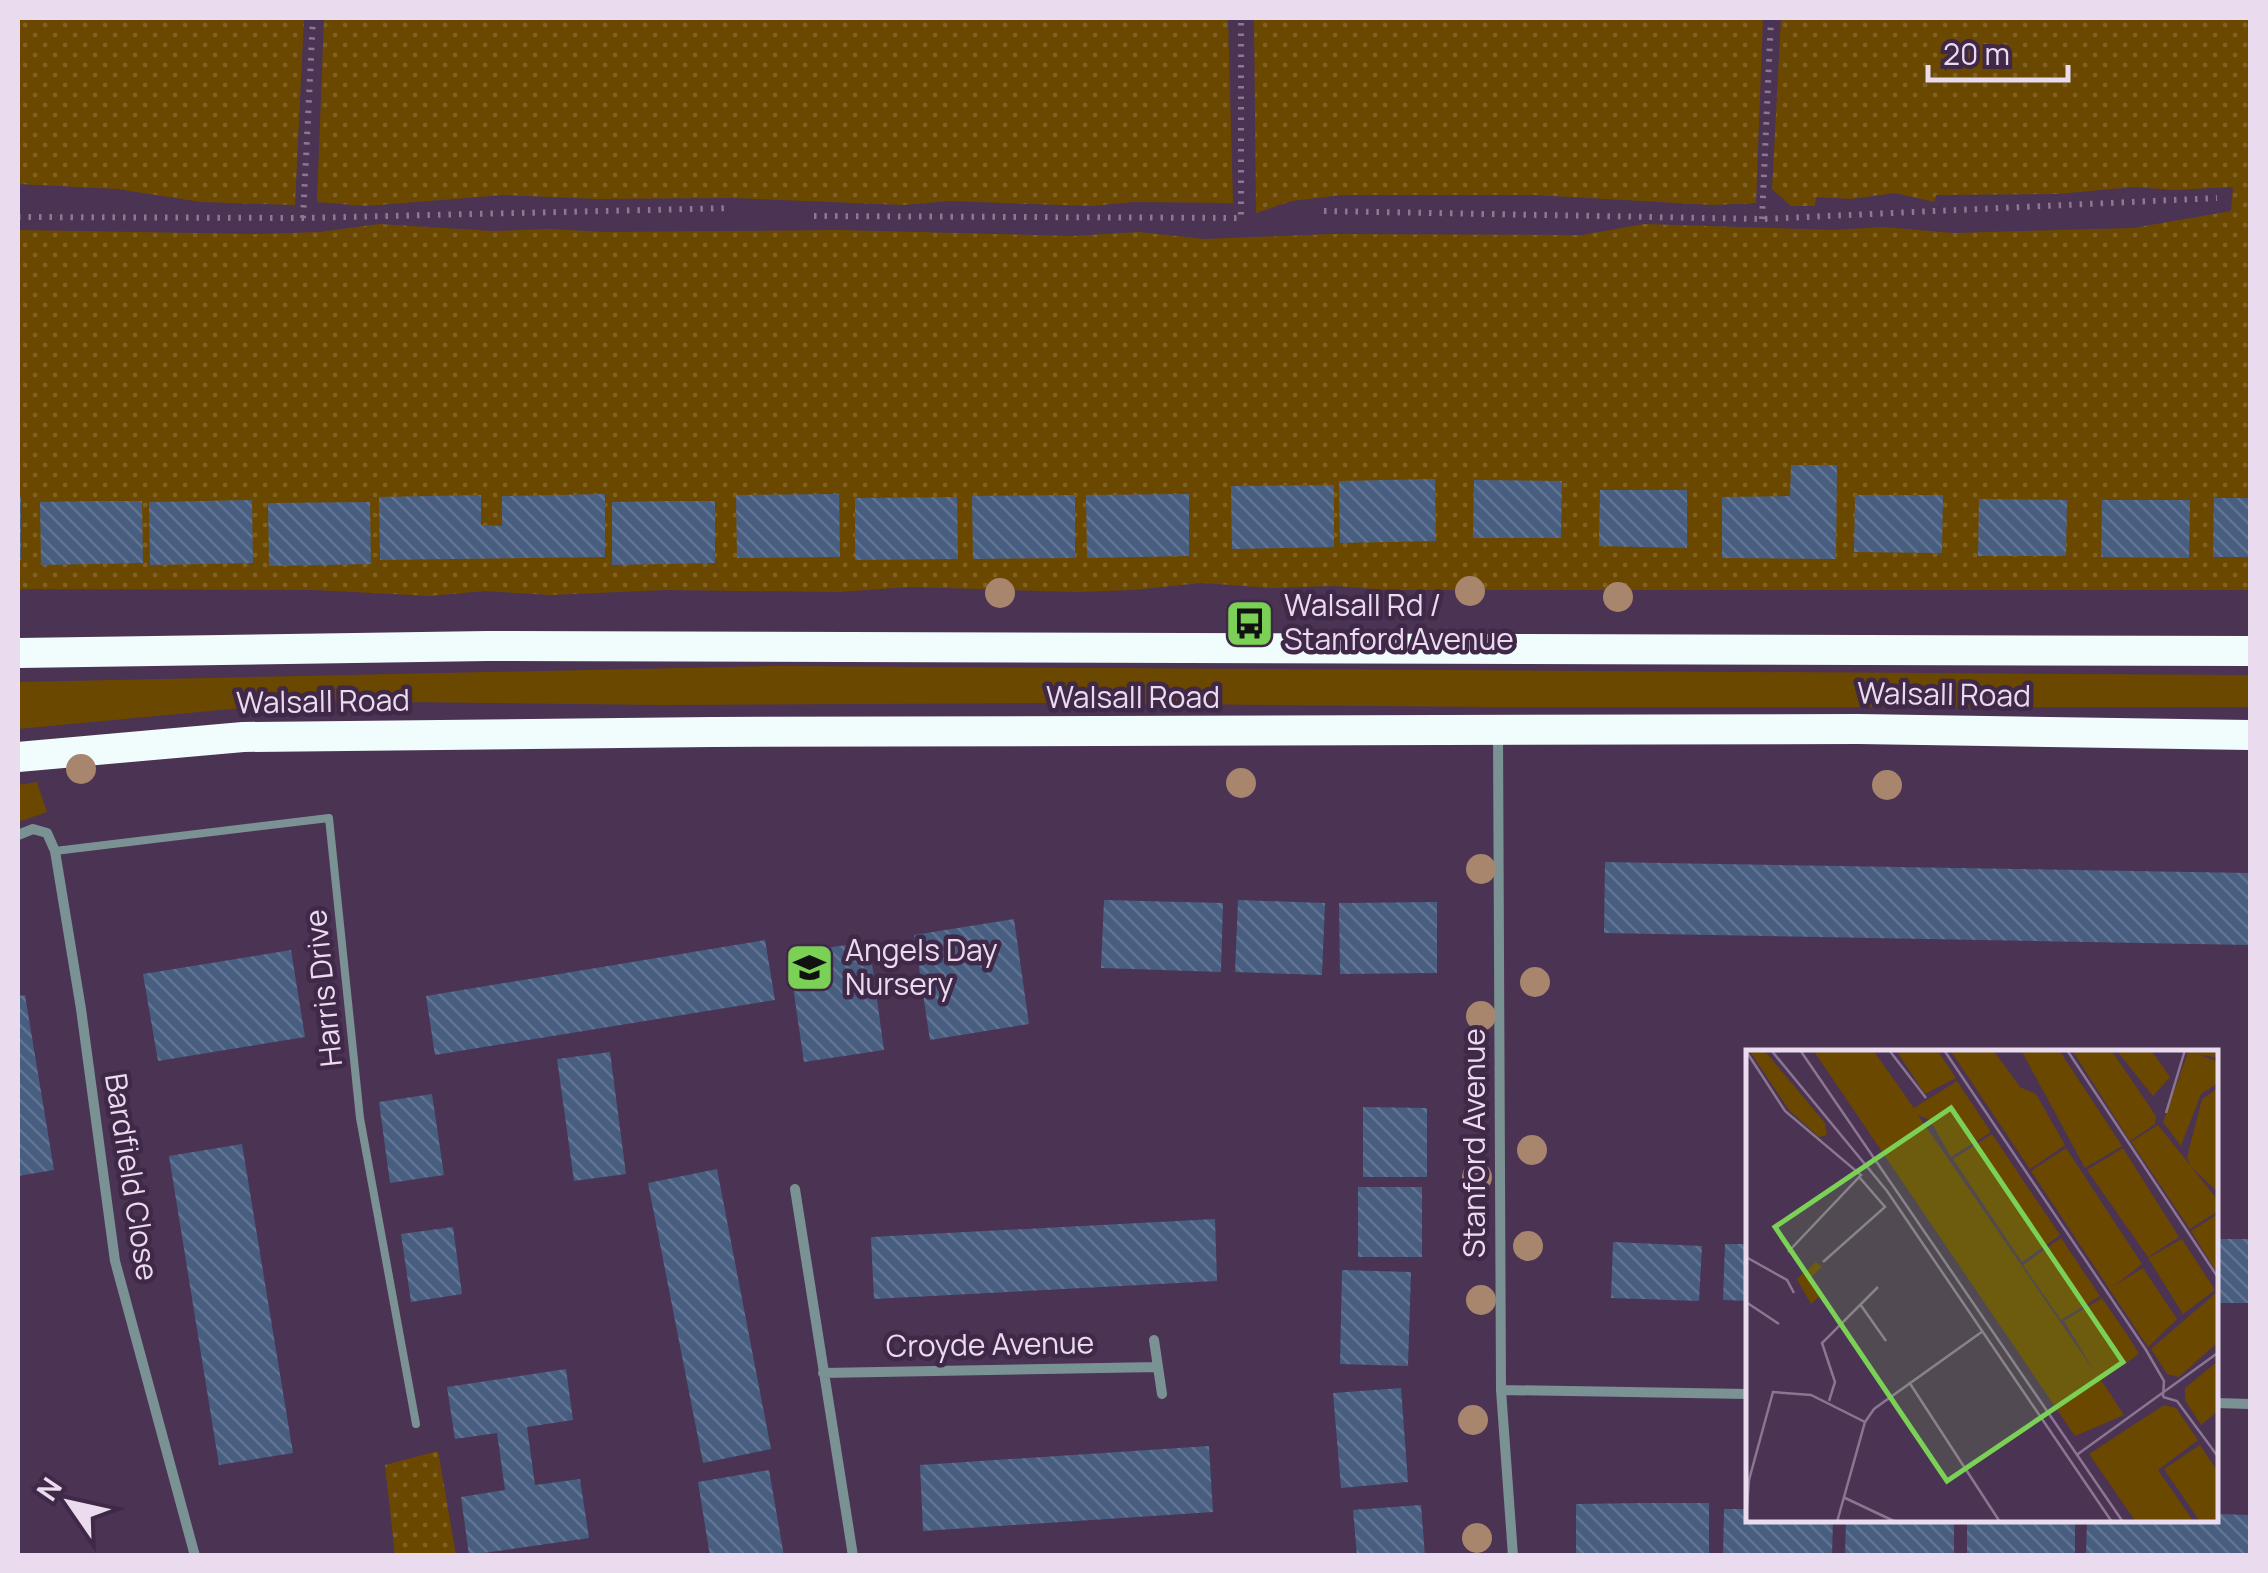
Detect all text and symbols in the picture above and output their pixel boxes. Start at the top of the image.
scale bar [1928,20,2068,82]
text: 20 m [1943,33,2010,74]
place label: Walsall Rd / Stanford Avenue [1284,584,1514,659]
bus stop icon: Walsall Rd / Stanford Avenue [1223,597,1275,649]
street label: Walsall Road [1857,671,2031,716]
street label: Walsall Road [1046,676,1220,717]
street label: Walsall Road [236,678,410,723]
street label: Harris Drive [294,908,351,1069]
place label: Angels Day Nursery [845,929,998,1004]
school or university icon: Angels Day Nursery [784,942,836,994]
street label: Stanford Avenue [1453,1028,1494,1258]
inset map [1746,1050,2218,1523]
street label: Bardfield Close [96,1070,169,1283]
street label: Croyde Avenue [885,1321,1095,1366]
north arrow [20,1453,120,1553]
text: N [27,1470,70,1507]

